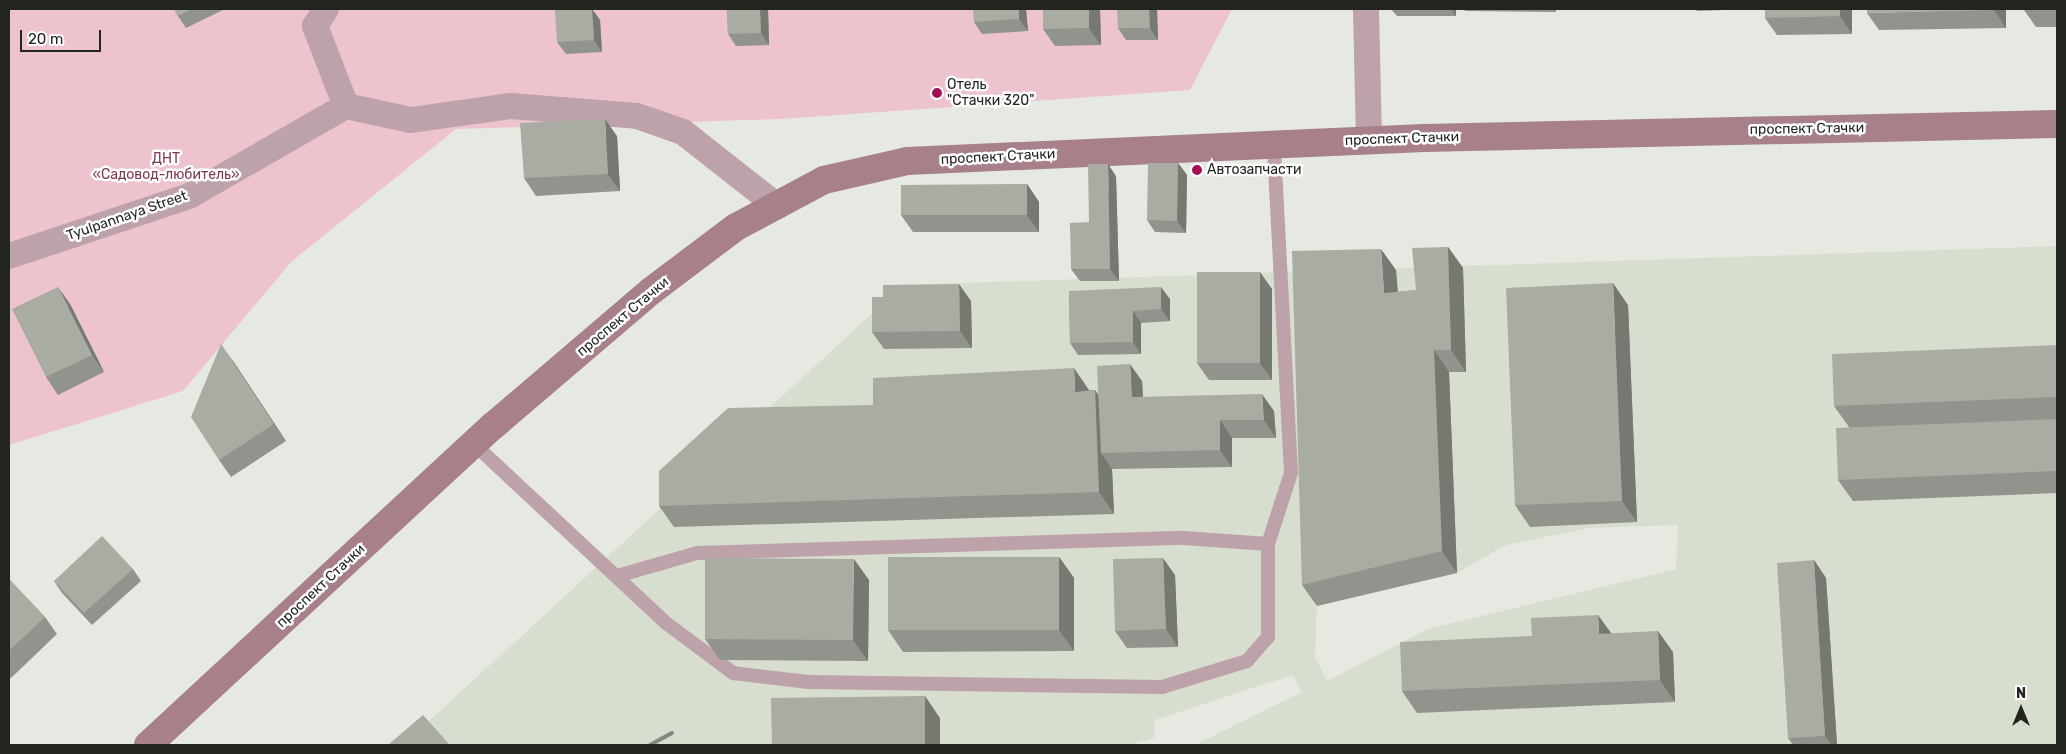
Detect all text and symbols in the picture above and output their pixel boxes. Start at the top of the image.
scale bar [22,20,104,52]
text: 20 m [28,30,63,48]
place label: Отель "Стачки 320" [947,77,1034,110]
marker: Отель "Стачки 320" [931,87,943,99]
street label: проспект Стачки [1750,120,1864,138]
street label: проспект Стачки [1344,129,1460,149]
street label: проспект Стачки [940,146,1056,168]
park label: ДНТ «Садовод-любитель» [92,151,240,184]
place label: Автозапчасти [1207,162,1301,178]
marker: Автозапчасти [1191,164,1203,176]
street label: Tyulpannaya Street [65,188,189,244]
street label: проспект Стачки [574,274,672,360]
street label: проспект Стачки [273,541,369,631]
north arrow [1996,684,2046,734]
text: N [2016,685,2026,702]

